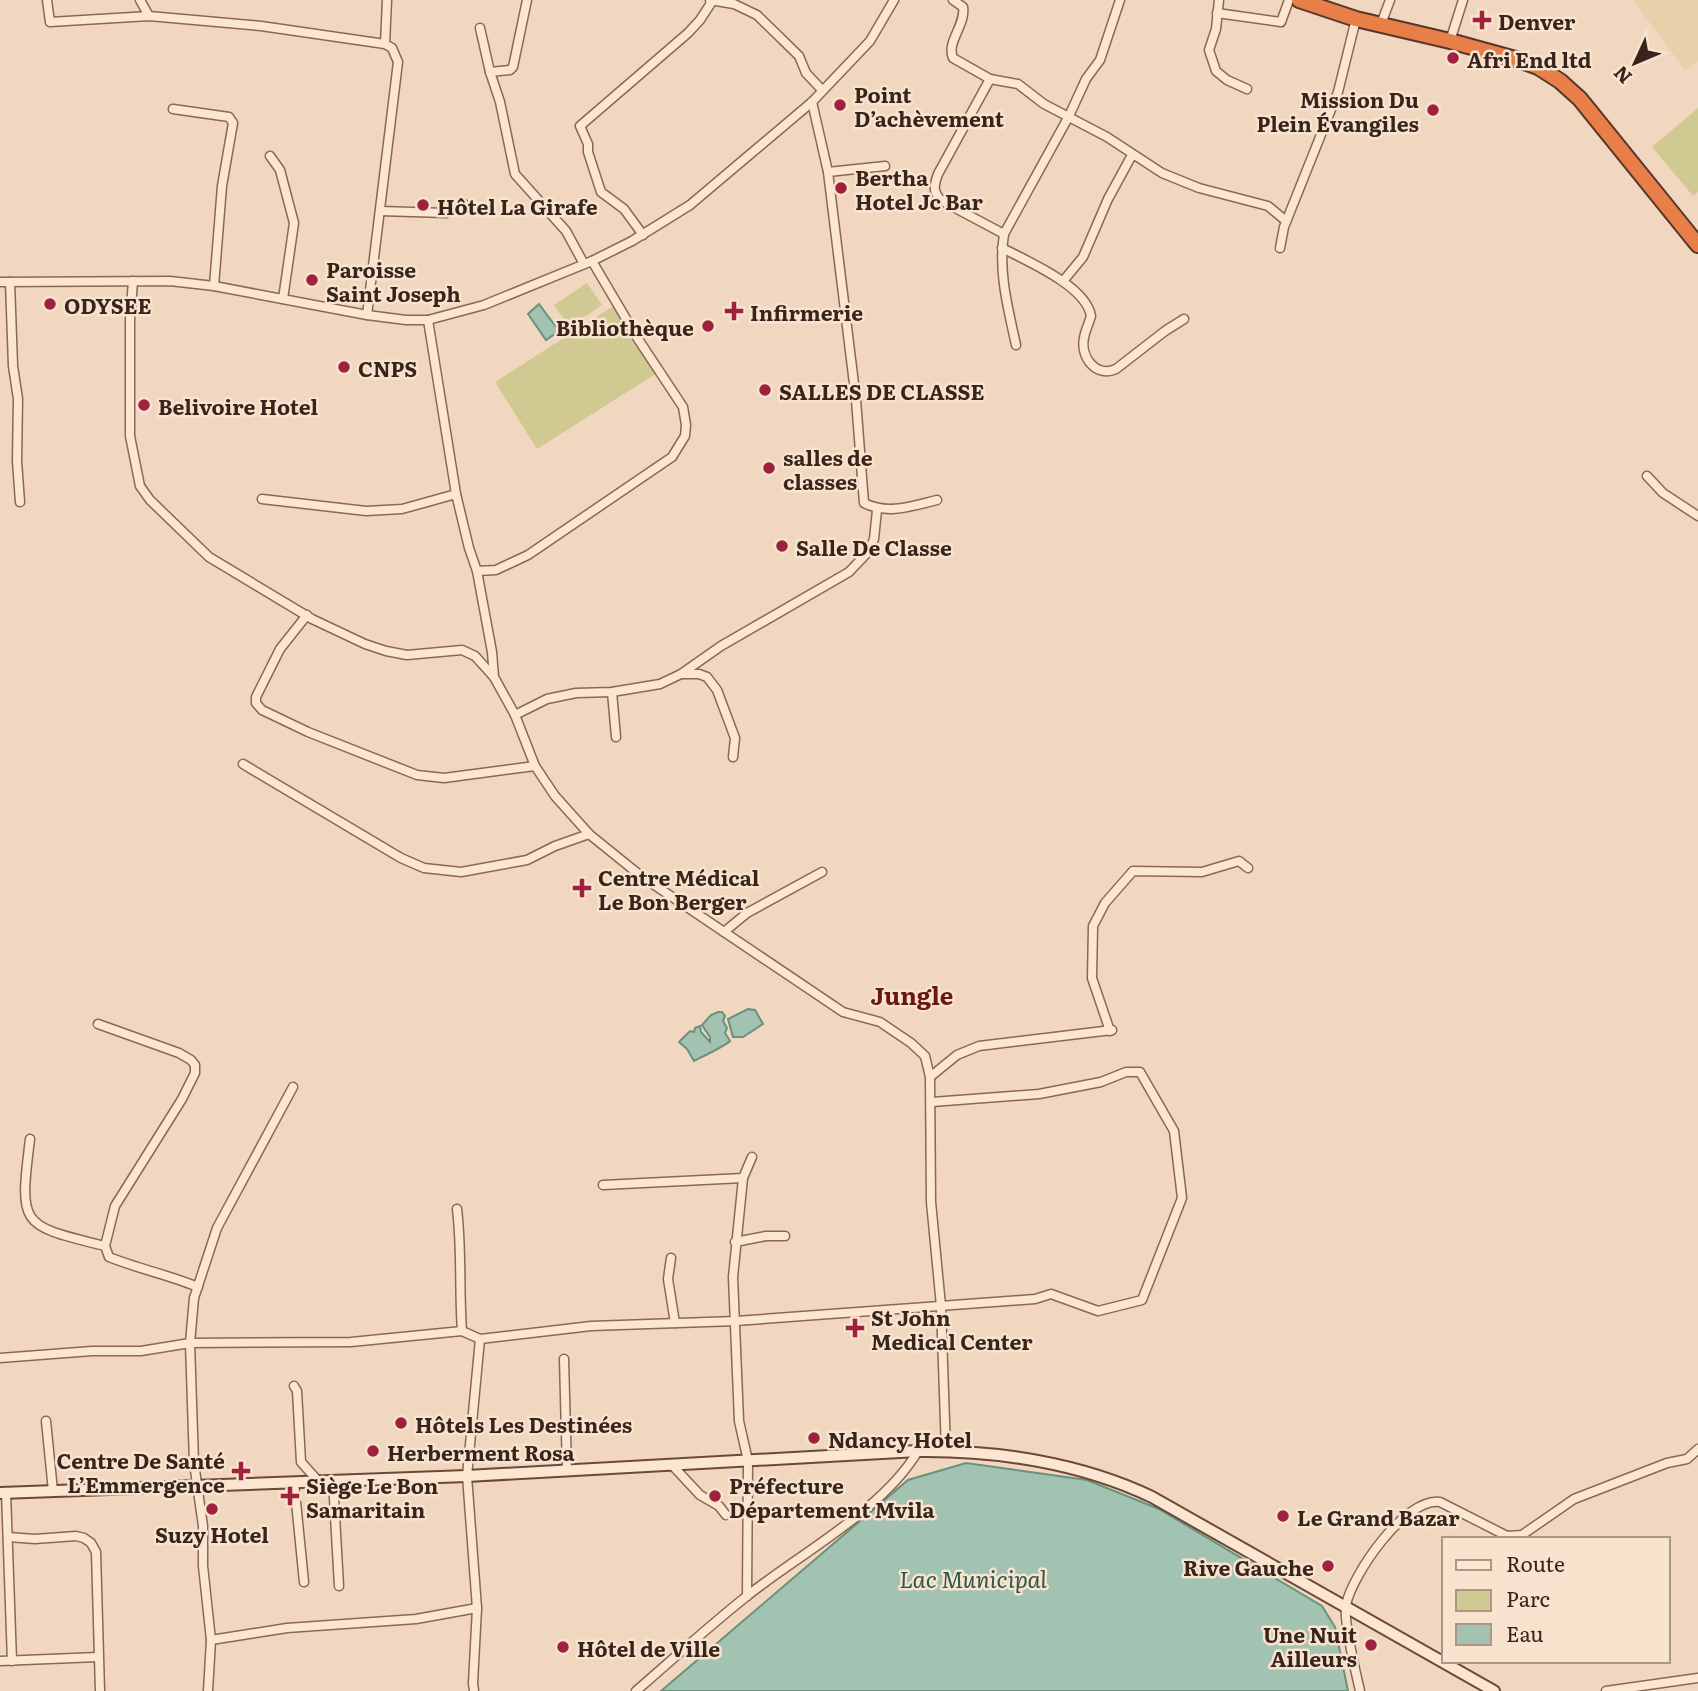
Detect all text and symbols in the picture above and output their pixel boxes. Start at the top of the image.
place label: Denver [1498,5,1576,36]
marker: Denver [1472,10,1492,30]
north arrow [1600,28,1670,98]
place label: Afri End ltd [1467,43,1592,74]
marker: Afri End ltd [1445,50,1461,66]
text: N [1606,60,1638,91]
place label: Point D’achèvement [854,78,1005,133]
place label: Mission Du Plein Évangiles [1257,83,1419,138]
marker: Point D’achèvement [832,97,848,113]
marker: Mission Du Plein Évangiles [1425,102,1441,118]
place label: Bertha Hotel Jc Bar [855,161,983,216]
marker: Bertha Hotel Jc Bar [833,180,849,196]
place label: Hôtel La Girafe [437,190,598,221]
marker: Hôtel La Girafe [415,197,431,213]
place label: Paroisse Saint Joseph [326,253,461,308]
marker: Paroisse Saint Joseph [304,272,320,288]
place label: ODYSEE [64,289,151,320]
marker: ODYSEE [42,296,58,312]
place label: Infirmerie [750,296,863,327]
marker: Infirmerie [724,301,744,321]
place label: Bibliothèque [556,311,694,342]
marker: Bibliothèque [700,318,716,334]
place label: CNPS [358,352,417,383]
marker: CNPS [336,359,352,375]
place label: SALLES DE CLASSE [779,375,984,406]
marker: SALLES DE CLASSE [757,382,773,398]
place label: Belivoire Hotel [158,390,319,421]
marker: Belivoire Hotel [136,397,152,413]
place label: salles de classes [783,441,873,496]
marker: salles de classes [761,460,777,476]
place label: Salle De Classe [796,531,952,562]
marker: Salle De Classe [774,538,790,554]
place label: Centre Médical Le Bon Berger [598,861,760,916]
marker: Centre Médical Le Bon Berger [572,878,592,898]
district label: Jungle [871,977,953,1012]
place label: St John Medical Center [871,1301,1033,1356]
marker: St John Medical Center [845,1318,865,1338]
place label: Hôtels Les Destinées [415,1408,632,1439]
marker: Hôtels Les Destinées [393,1415,409,1431]
place label: Ndancy Hotel [828,1423,973,1454]
marker: Ndancy Hotel [806,1430,822,1446]
place label: Herberment Rosa [387,1436,576,1467]
marker: Herberment Rosa [365,1443,381,1459]
place label: Centre De Santé L’Emmergence [57,1444,225,1499]
marker: Centre De Santé L’Emmergence [231,1461,251,1481]
place label: Siège Le Bon Samaritain [306,1469,439,1524]
place label: Préfecture Département Mvila [729,1469,936,1524]
marker: Siège Le Bon Samaritain [280,1486,300,1506]
marker: Préfecture Département Mvila [707,1488,723,1504]
marker: Suzy Hotel [204,1501,220,1517]
place label: Le Grand Bazar [1297,1501,1460,1532]
marker: Le Grand Bazar [1275,1508,1291,1524]
place label: Suzy Hotel [155,1518,269,1549]
legend [1442,1537,1670,1663]
text: Route [1506,1547,1565,1578]
place label: Rive Gauche [1183,1551,1314,1582]
marker: Rive Gauche [1320,1558,1336,1574]
water label: Lac Municipal [899,1561,1047,1595]
text: Parc [1506,1582,1550,1613]
text: Eau [1506,1617,1544,1648]
place label: Une Nuit Ailleurs [1263,1618,1358,1673]
place label: Hôtel de Ville [577,1632,720,1663]
marker: Une Nuit Ailleurs [1363,1637,1379,1653]
marker: Hôtel de Ville [555,1639,571,1655]

